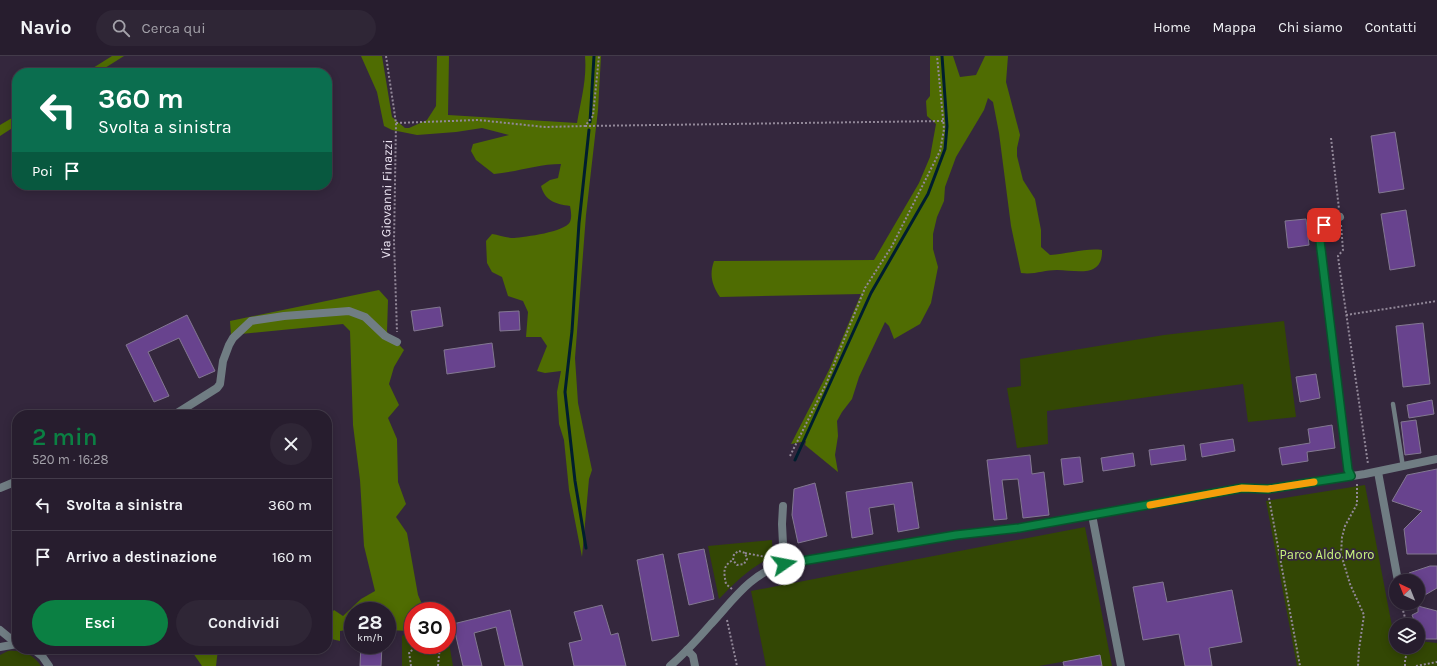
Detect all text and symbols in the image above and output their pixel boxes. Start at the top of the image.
search box [96,10,376,46]
text: Navio [20,17,72,39]
icon: search [110,17,132,39]
text: Cerca qui [142,19,206,37]
text: Home [1153,19,1190,36]
text: Mappa [1212,19,1256,36]
text: Chi siamo [1278,19,1343,36]
text: Contatti [1365,19,1417,36]
text: 360 m [98,82,184,115]
icon: left [32,84,84,136]
text: Svolta a sinistra [98,116,232,138]
street label: Via Giovanni Finazzi [378,139,395,259]
icon: arrive [61,160,83,182]
text: Poi [32,162,53,180]
pin [1307,208,1341,242]
icon: arrive [1313,214,1335,236]
text: 2 min [32,423,98,451]
button: close [270,423,312,465]
text: 520 m · 16:28 [32,452,109,467]
icon: left [32,494,54,516]
text: Svolta a sinistra [66,496,183,514]
text: 360 m [268,496,312,514]
position arrow [763,543,805,585]
icon: arrive [32,546,54,568]
park label: Parco Aldo Moro [1280,547,1374,562]
text: Arrivo a destinazione [66,548,217,566]
text: 160 m [272,548,312,566]
north arrow [1389,574,1425,610]
map controls [1389,574,1425,654]
button: Esci [32,600,168,646]
button: Condividi [176,600,312,646]
speed limit sign: 30 [404,602,456,654]
text: 28 [357,611,383,634]
button: layers [1389,618,1425,654]
text: km/h [357,632,383,644]

